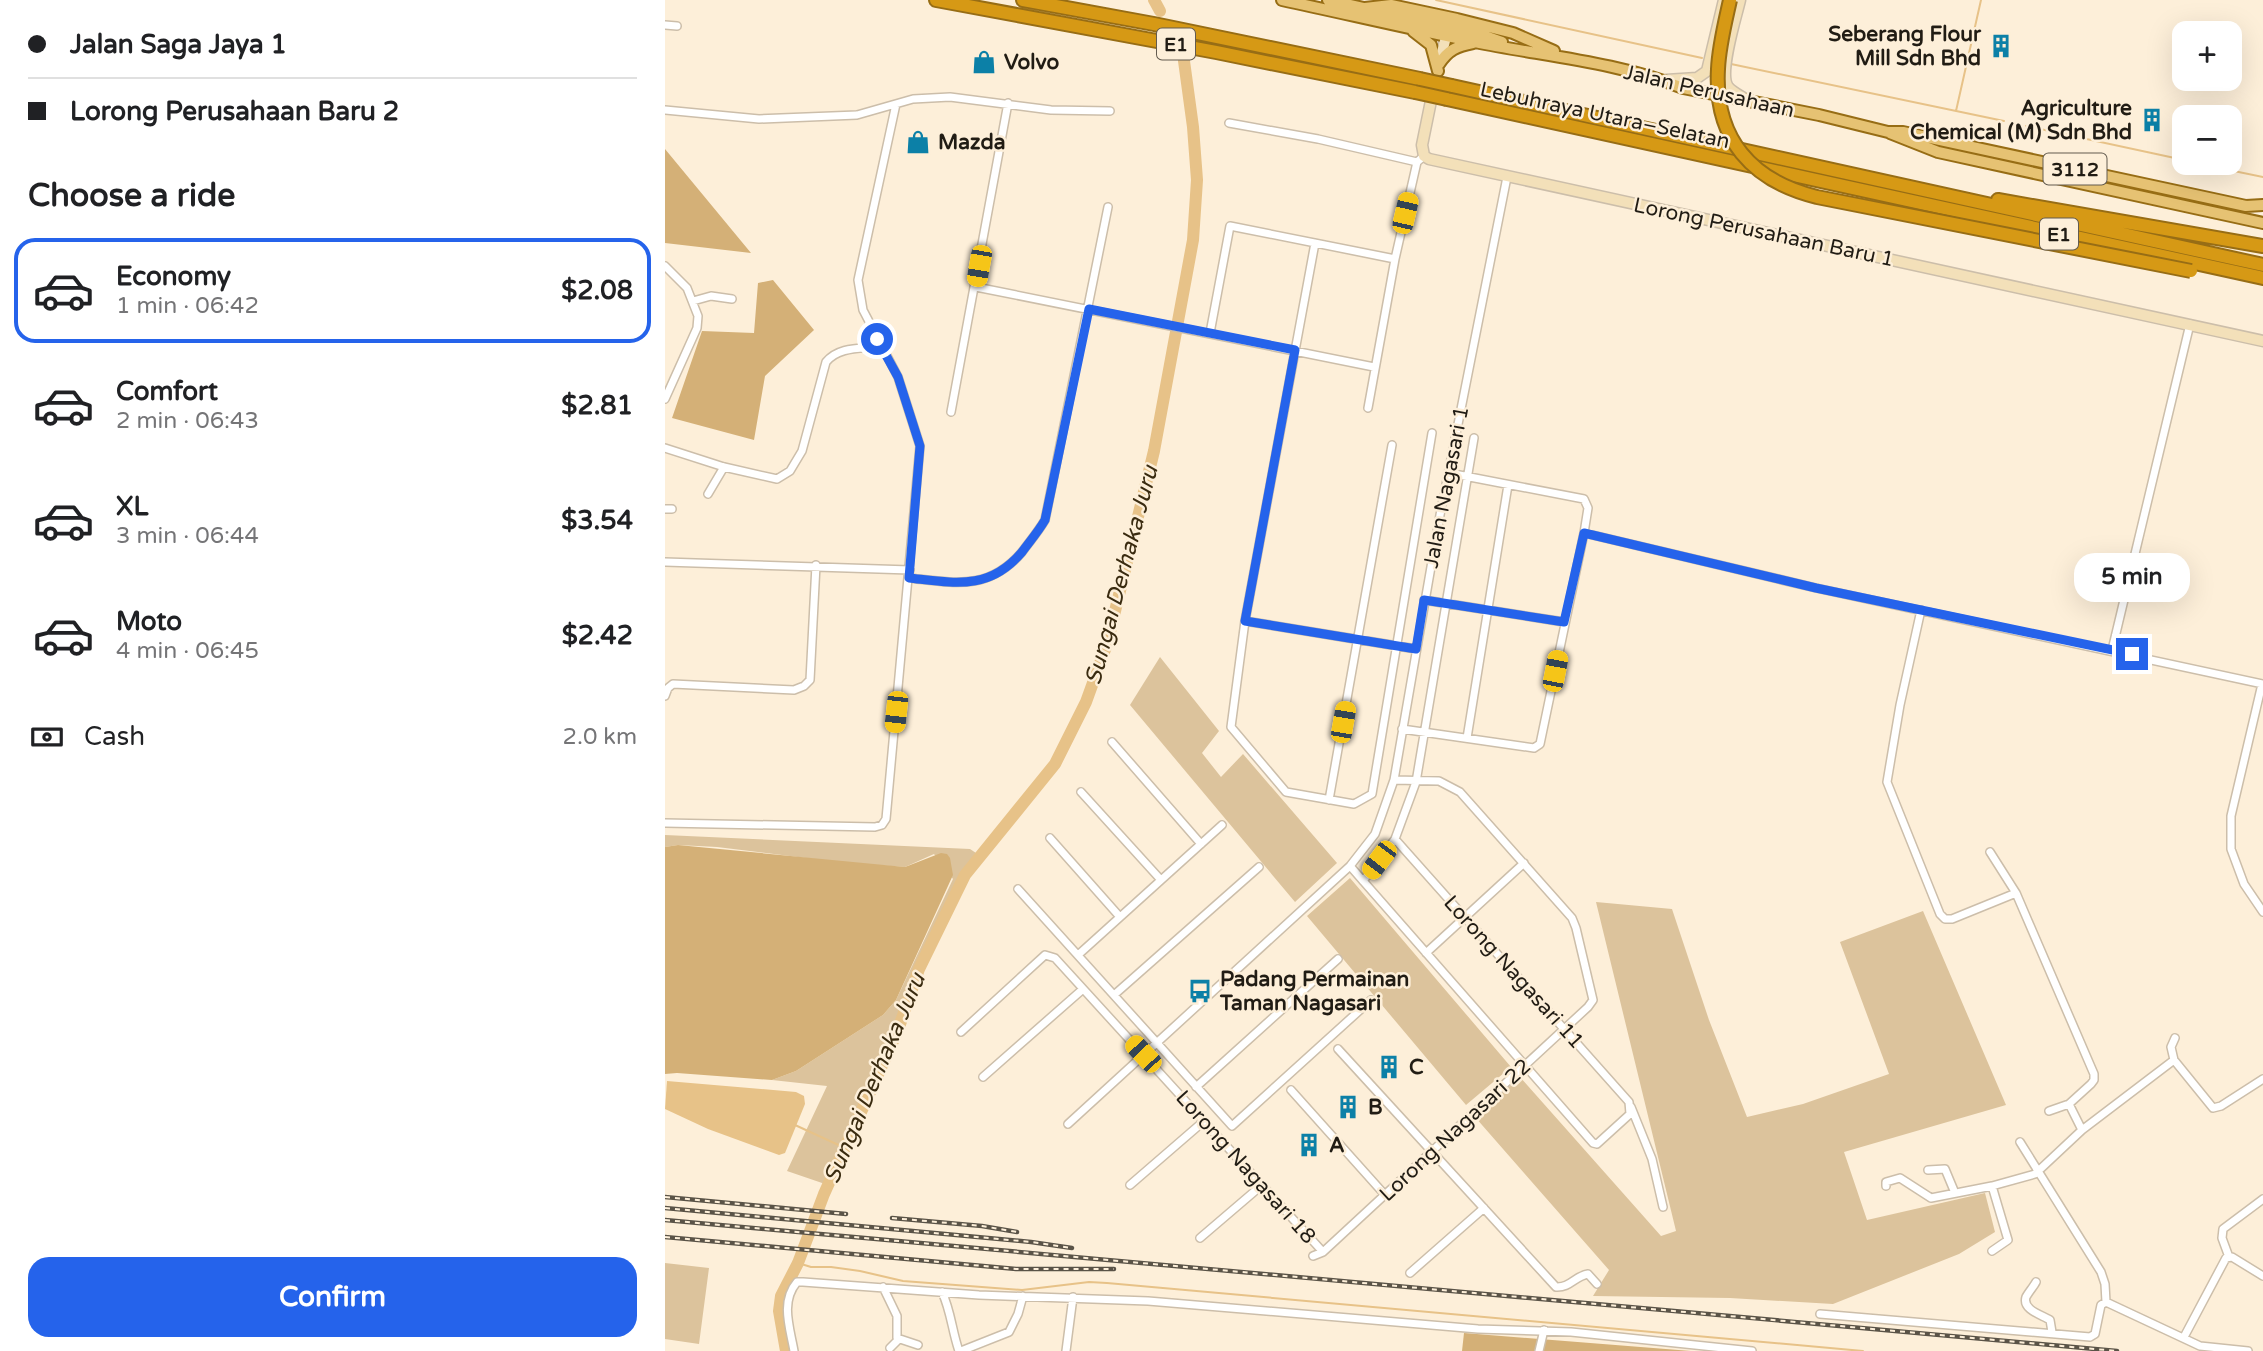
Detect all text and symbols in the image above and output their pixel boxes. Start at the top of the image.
map controls [2172,21,2242,175]
button: + [2172,21,2242,91]
place label: Seberang Flour Mill Sdn Bhd [1828,22,1982,71]
road number: E1 [1157,28,1195,60]
text: Jalan Saga Jaya 1 [70,29,287,60]
building icon: Seberang Flour Mill Sdn Bhd [1987,32,2015,60]
shop icon: Volvo [970,48,998,76]
place label: Volvo [1004,50,1059,75]
street label: Jalan Perusahaan [1621,60,1797,123]
street label: Lebuhraya Utara–Selatan [1478,77,1732,154]
text: Lorong Perusahaan Baru 2 [70,96,399,127]
place label: Agriculture Chemical (M) Sdn Bhd [1910,96,2132,145]
button: − [2172,105,2242,175]
building icon: Agriculture Chemical (M) Sdn Bhd [2138,106,2166,134]
shop icon: Mazda [904,128,932,156]
place label: Mazda [938,130,1006,155]
road number: 3112 [2043,154,2107,184]
text: Choose a ride [28,177,235,215]
car [1391,190,1420,236]
street label: Lorong Perusahaan Baru 1 [1631,193,1896,272]
road number: E1 [2040,218,2078,250]
car [966,243,993,289]
icon: car [32,259,95,322]
text: Economy [116,261,231,292]
text: $2.08 [561,275,633,306]
text: 1 min · 06:42 [116,292,259,320]
route start [861,323,893,355]
icon: car [32,374,95,437]
text: Comfort [116,376,218,407]
text: $2.81 [561,390,633,421]
street label: Jalan Nagasari 1 [1419,404,1474,570]
text: 2 min · 06:43 [116,407,259,435]
water label: Sungai Derhaka Juru [1079,462,1165,688]
icon: car [32,489,95,552]
text: XL [116,491,148,522]
text: $3.54 [561,505,633,536]
text: 3 min · 06:44 [116,522,259,550]
callout: 5 min [2074,552,2190,602]
text: 5 min [2101,563,2163,591]
icon: car [32,604,95,667]
text: Moto [116,606,182,637]
text: $2.42 [562,620,633,651]
text: 4 min · 06:45 [116,637,259,665]
route end [2116,638,2148,670]
car [1541,648,1570,694]
car [884,690,909,734]
car [1330,699,1357,745]
icon: cash [28,718,66,756]
text: Cash [84,721,145,752]
text: 2.0 km [563,723,637,751]
car [1358,837,1401,883]
street label: Lorong Nagasari 11 [1438,891,1589,1054]
place label: Padang Permainan Taman Nagasari [1219,967,1409,1016]
water label: Sungai Derhaka Juru [818,968,932,1188]
bus stop icon: Padang Permainan Taman Nagasari [1186,977,1214,1005]
car [1121,1031,1166,1077]
building icon: C [1375,1053,1403,1081]
street label: Lorong Nagasari 22 [1375,1054,1536,1207]
place label: C [1409,1055,1424,1080]
street label: Lorong Nagasari 18 [1170,1086,1321,1249]
building icon: B [1334,1093,1362,1121]
place label: B [1368,1095,1383,1120]
building icon: A [1295,1131,1323,1159]
place label: A [1329,1133,1345,1158]
button: Confirm [28,1257,637,1337]

